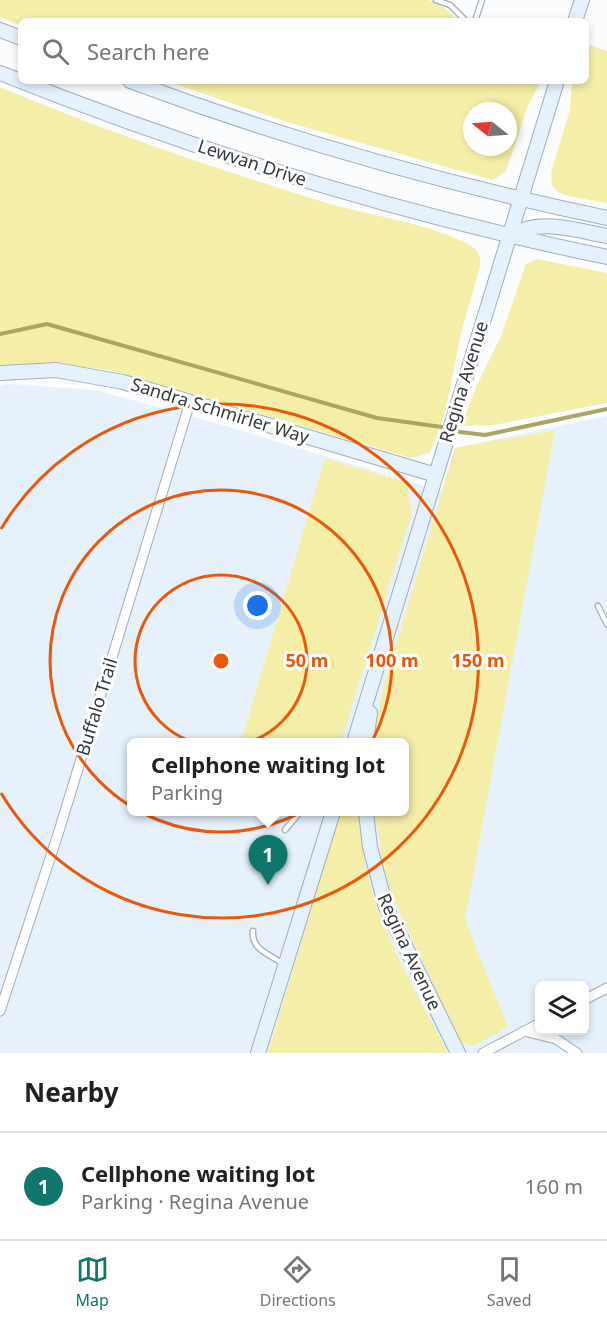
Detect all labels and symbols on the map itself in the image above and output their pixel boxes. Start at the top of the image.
north arrow [463,102,517,156]
street label: Lewvan Drive [195,133,310,191]
street label: Regina Avenue [433,318,493,446]
street label: Sandra Schmirler Way [128,372,313,449]
your location [243,591,272,620]
text: 50 m [286,648,328,672]
text: 100 m [365,648,419,672]
text: 150 m [451,648,505,672]
centre of rings [211,651,231,671]
street label: Buffalo Trail [70,655,122,759]
pin: 1 [248,836,288,885]
street label: Regina Avenue [372,889,447,1014]

